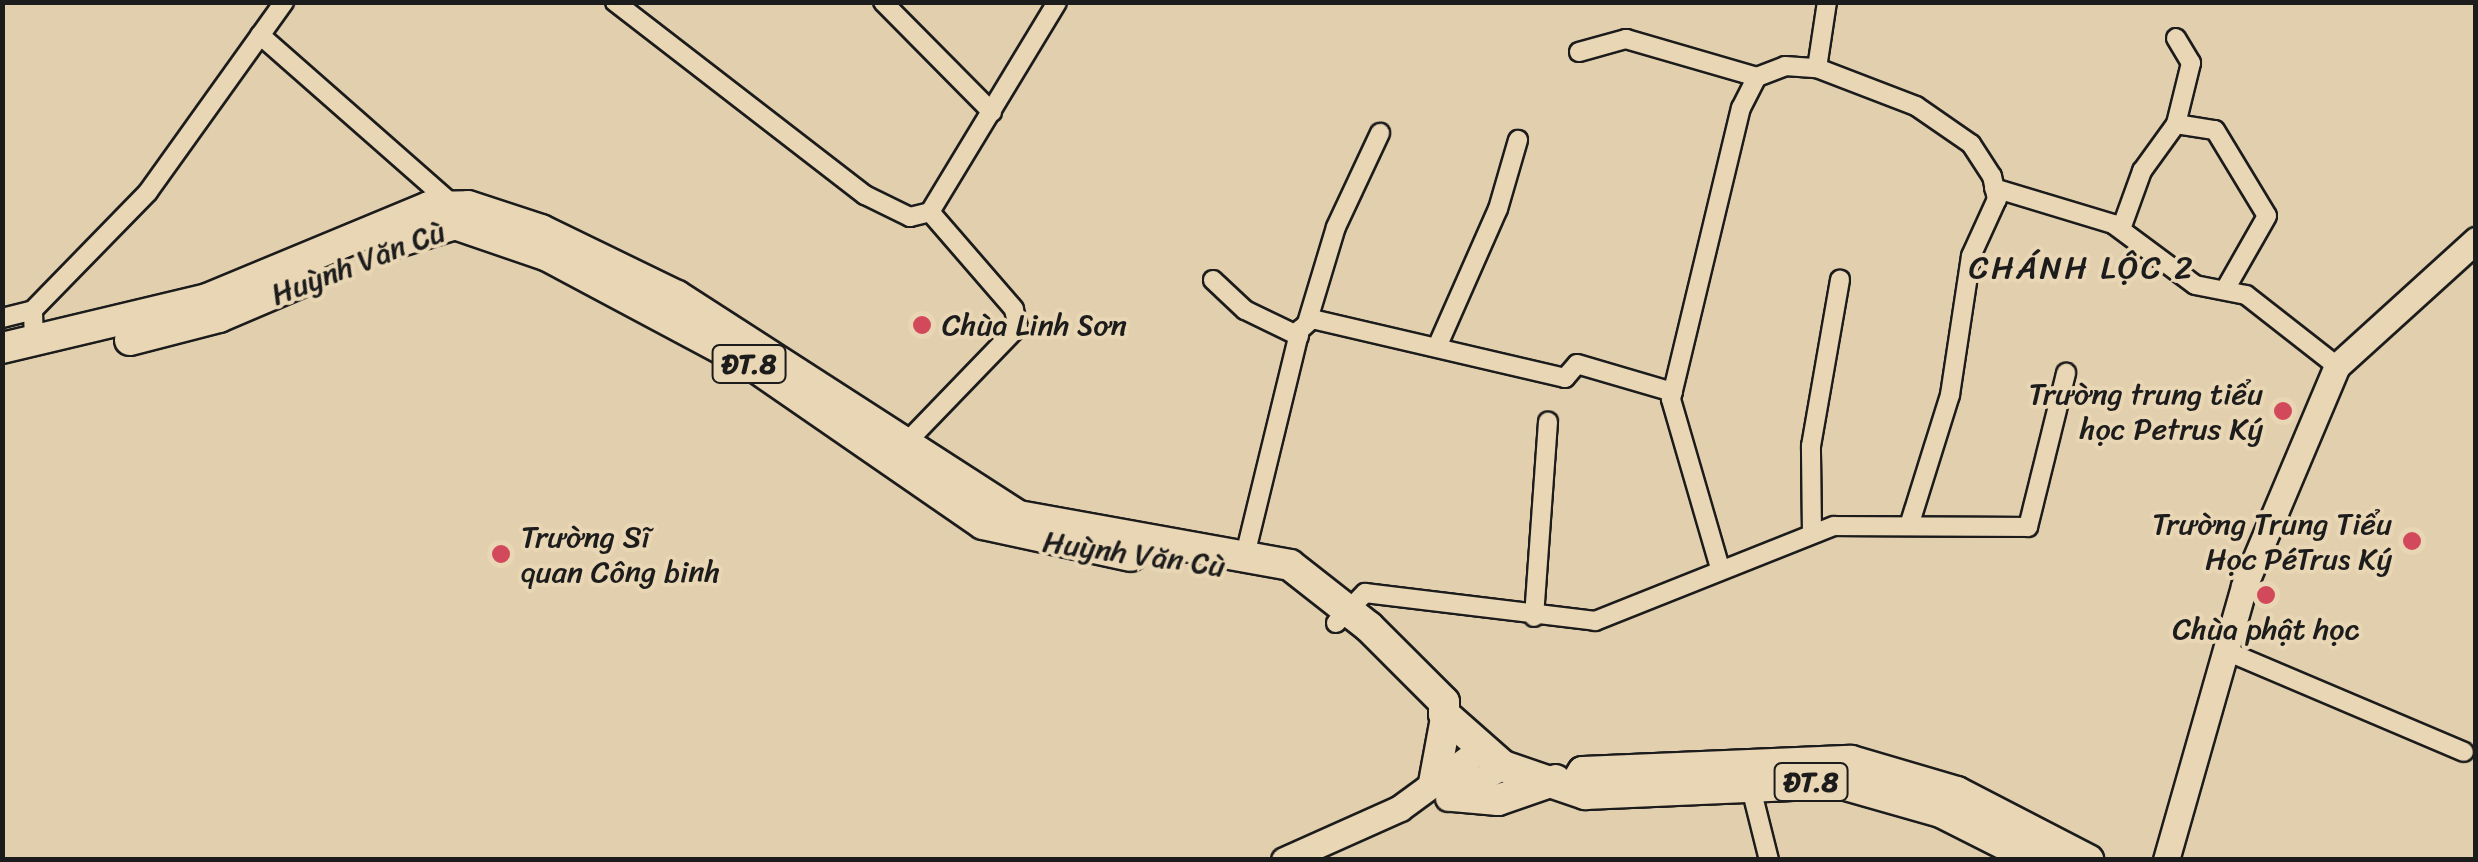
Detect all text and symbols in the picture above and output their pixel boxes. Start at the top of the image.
street label: Huỳnh Văn Cù [267,214,449,312]
district label: CHÁNH LỘC 2 [1969,249,2195,287]
place label: Chùa Linh Sơn [942,307,1130,343]
marker: Chùa Linh Sơn [911,314,933,336]
road number: ĐT.8 [712,341,786,387]
place label: Trường trung tiểu học Petrus Ký [2028,376,2263,446]
marker: Trường trung tiểu học Petrus Ký [2272,400,2294,422]
place label: Trường Trung Tiểu Học PéTrus Ký [2152,506,2392,576]
place label: Trường Sĩ quan Công binh [521,519,720,590]
street label: Huỳnh Văn Cù [1041,524,1227,584]
marker: Trường Trung Tiểu Học PéTrus Ký [2401,530,2423,552]
marker: Trường Sĩ quan Công binh [490,543,512,565]
marker: Chùa phật học [2255,584,2277,606]
place label: Chùa phật học [2173,611,2359,647]
road number: ĐT.8 [1774,759,1848,805]

